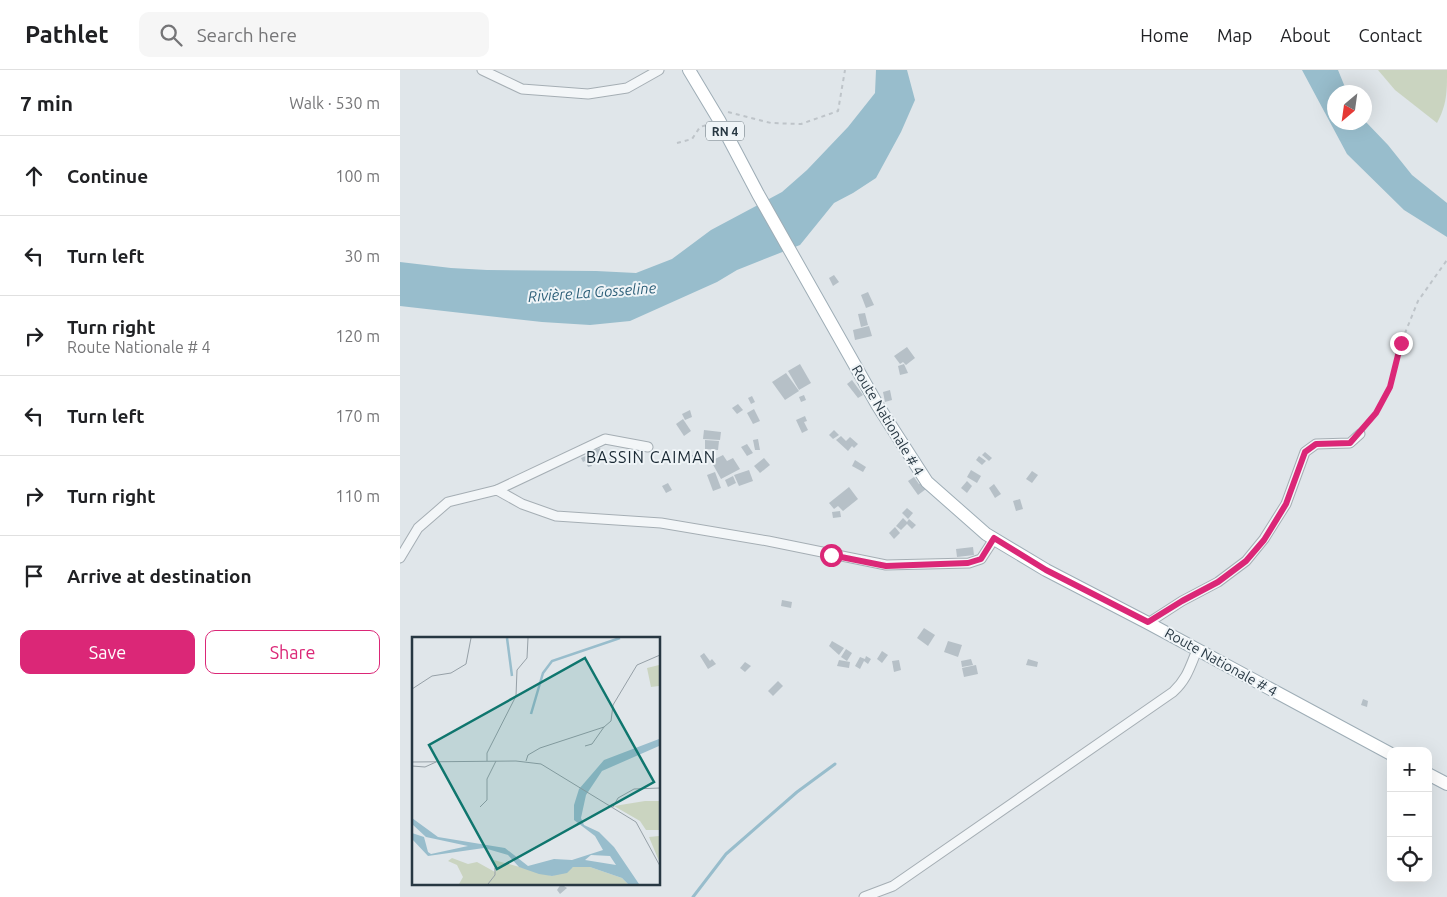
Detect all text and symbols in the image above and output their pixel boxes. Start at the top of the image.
search box [139,12,489,57]
text: Pathlet [25,21,109,48]
icon: search [157,21,185,49]
text: Search here [197,24,297,46]
text: Home [1140,25,1189,45]
text: Map [1217,25,1252,45]
text: About [1280,25,1330,45]
text: Contact [1358,25,1422,45]
north arrow [1327,85,1372,130]
text: 7 min [20,91,73,115]
text: Walk · 530 m [289,94,380,112]
road number: RN 4 [706,121,744,140]
icon: ahead [20,162,48,190]
text: Continue [67,165,148,187]
text: 100 m [335,167,380,185]
icon: left [20,242,48,270]
text: Turn left [67,245,145,267]
text: 30 m [344,247,380,265]
water label: Rivière La Gosseline [527,279,657,305]
text: Turn right [67,316,155,338]
icon: right [20,322,48,350]
text: 120 m [335,327,380,345]
route end [1390,332,1413,355]
text: Route Nationale # 4 [67,338,211,356]
street label: Route Nationale # 4 [849,362,927,478]
icon: left [20,402,48,430]
text: Turn left [67,405,145,427]
text: 170 m [335,407,380,425]
district label: BASSIN CAIMAN [586,448,716,466]
icon: right [20,482,48,510]
text: Turn right [67,485,155,507]
text: 110 m [335,487,380,505]
route start [820,544,843,567]
icon: arrive [20,562,48,590]
text: Arrive at destination [67,565,252,587]
street label: Route Nationale # 4 [1162,625,1280,700]
button: Save [20,630,195,674]
button: Share [205,630,380,674]
inset map [412,637,660,884]
map controls [1387,747,1432,882]
button: + [1387,747,1432,792]
button: − [1387,792,1432,837]
button: locate [1387,837,1432,882]

